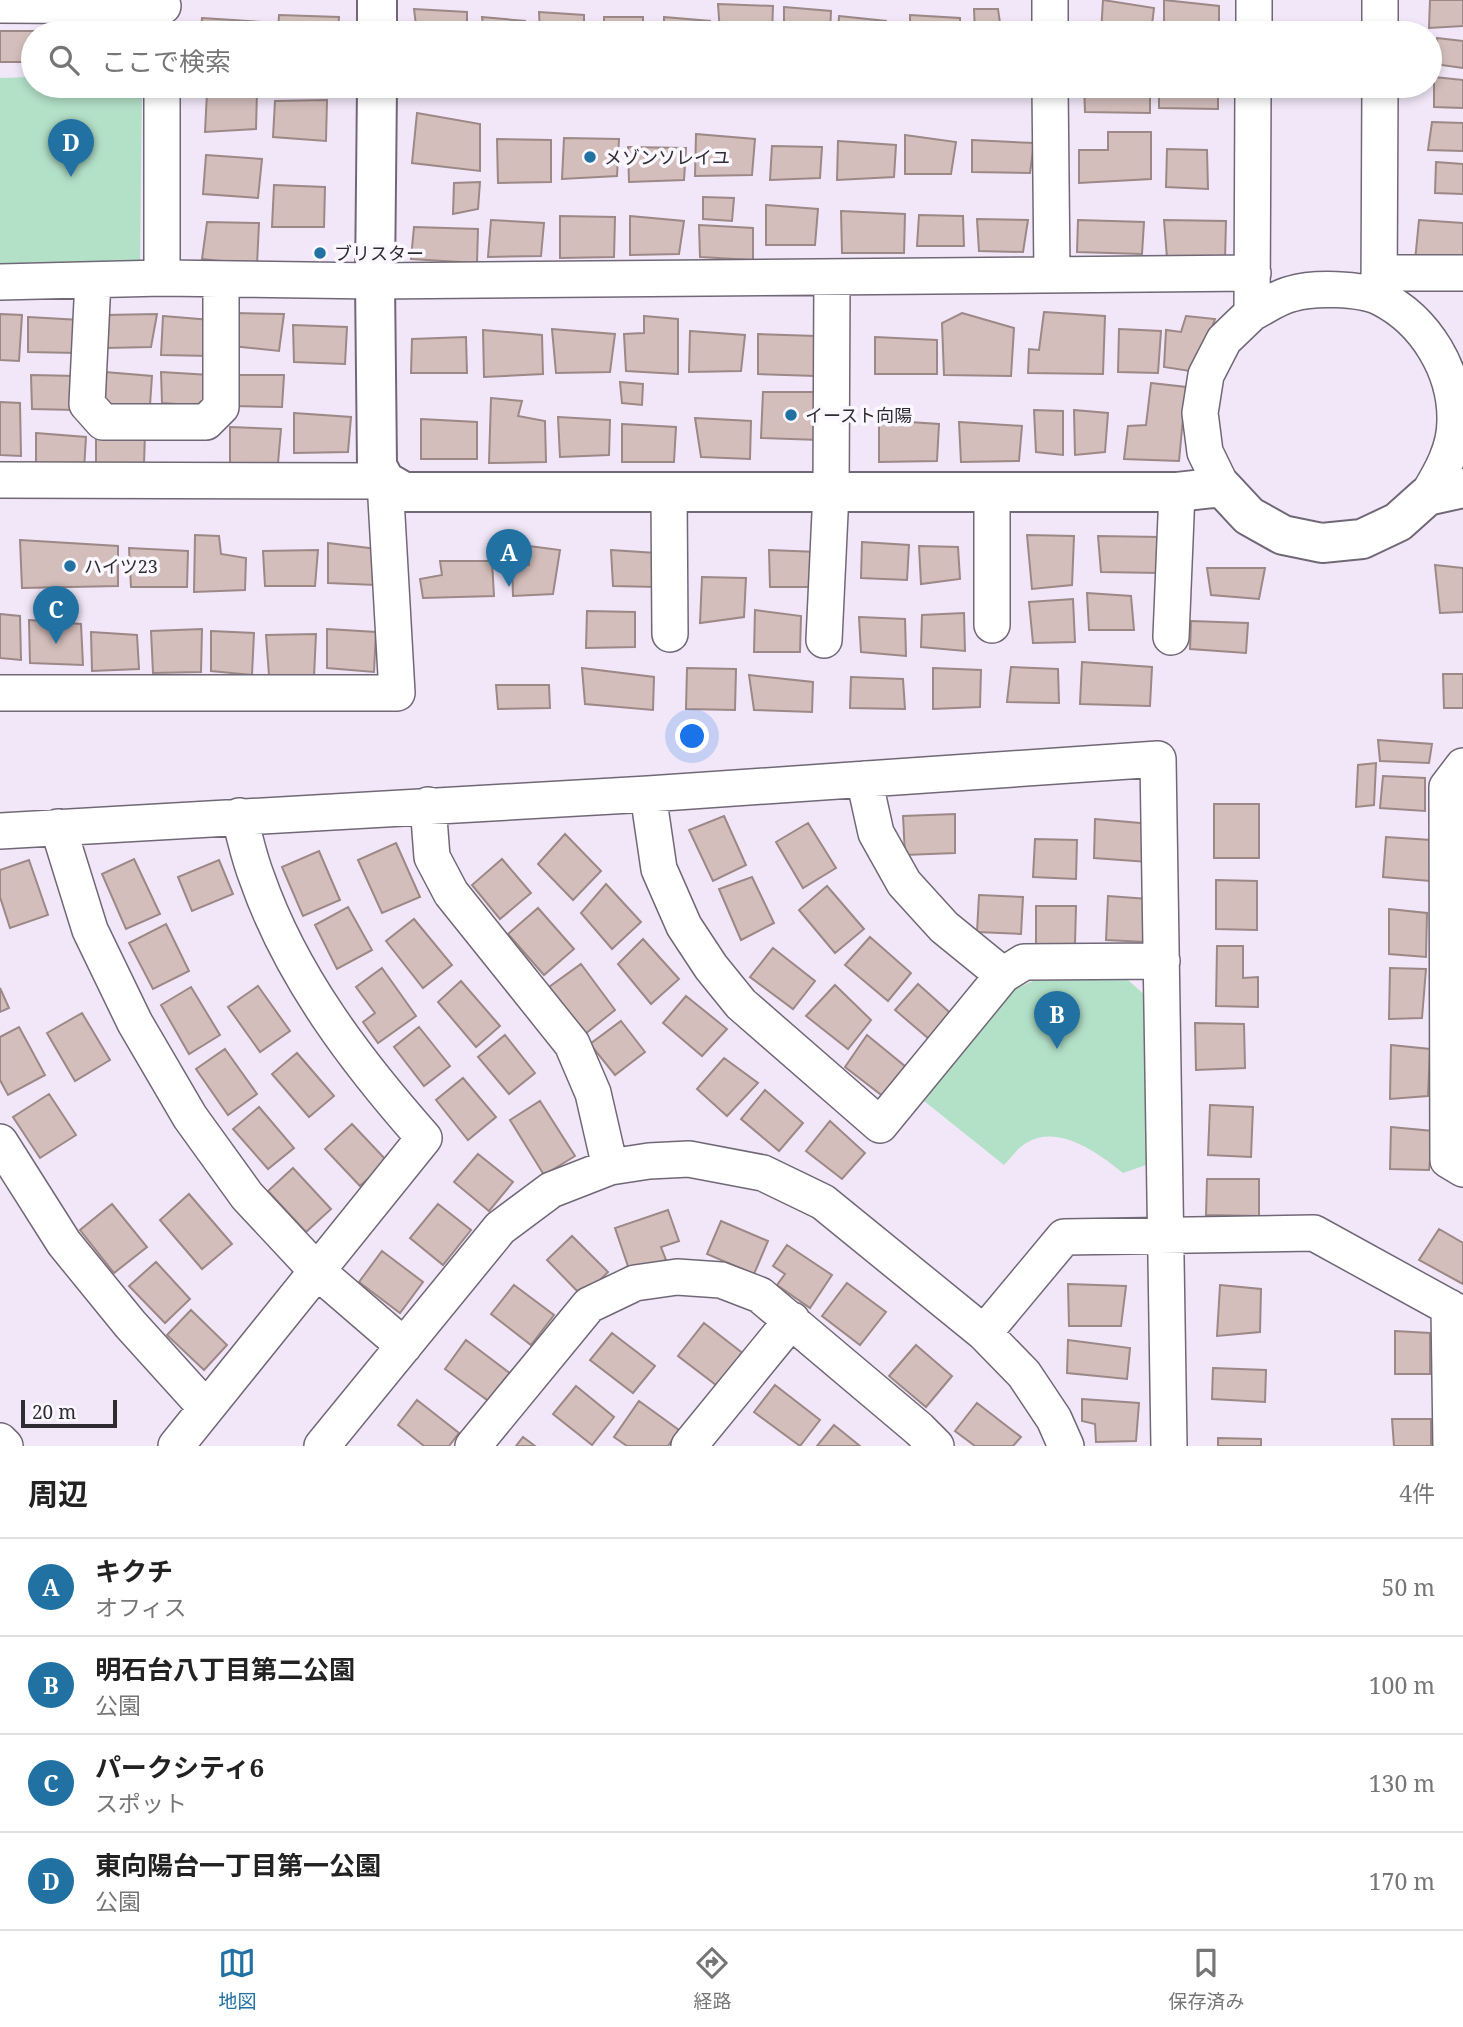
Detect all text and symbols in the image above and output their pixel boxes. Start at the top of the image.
search box [21,21,1442,98]
icon: search [45,41,83,79]
text: ここで検索 [101,43,231,79]
pin: D [48,119,94,177]
place label: メゾンソレイユ [604,145,730,169]
marker: メゾンソレイユ [582,149,598,165]
place label: ブリスター [334,241,424,265]
marker: ブリスター [312,245,328,261]
place label: イースト向陽 [805,403,912,427]
marker: イースト向陽 [783,407,799,423]
pin: A [486,529,532,587]
place label: ハイツ23 [84,554,158,578]
marker: ハイツ23 [62,558,78,574]
pin: C [33,586,79,644]
your location [675,719,709,753]
pin: B [1034,991,1080,1049]
scale bar [21,1397,117,1429]
text: 20 m [32,1399,76,1425]
text: 周辺 [28,1473,88,1514]
text: 4件 [1399,1477,1435,1509]
text: キクチ [95,1553,173,1589]
text: A [42,1571,60,1603]
text: 50 m [1382,1571,1435,1603]
text: オフィス [95,1591,187,1623]
text: 明石台八丁目第二公園 [95,1651,355,1687]
text: B [43,1669,59,1701]
text: 100 m [1369,1669,1435,1701]
text: 公園 [95,1689,141,1721]
text: パークシティ6 [95,1749,264,1785]
text: C [43,1767,59,1799]
text: 130 m [1369,1767,1435,1799]
text: スポット [95,1787,187,1819]
text: 東向陽台一丁目第一公園 [95,1847,381,1883]
text: D [42,1865,60,1897]
text: 170 m [1369,1865,1435,1897]
text: 公園 [95,1885,141,1917]
tab: 地図 [218,1944,257,2014]
tab: 経路 [693,1944,732,2014]
tab: 保存済み [1168,1944,1245,2014]

